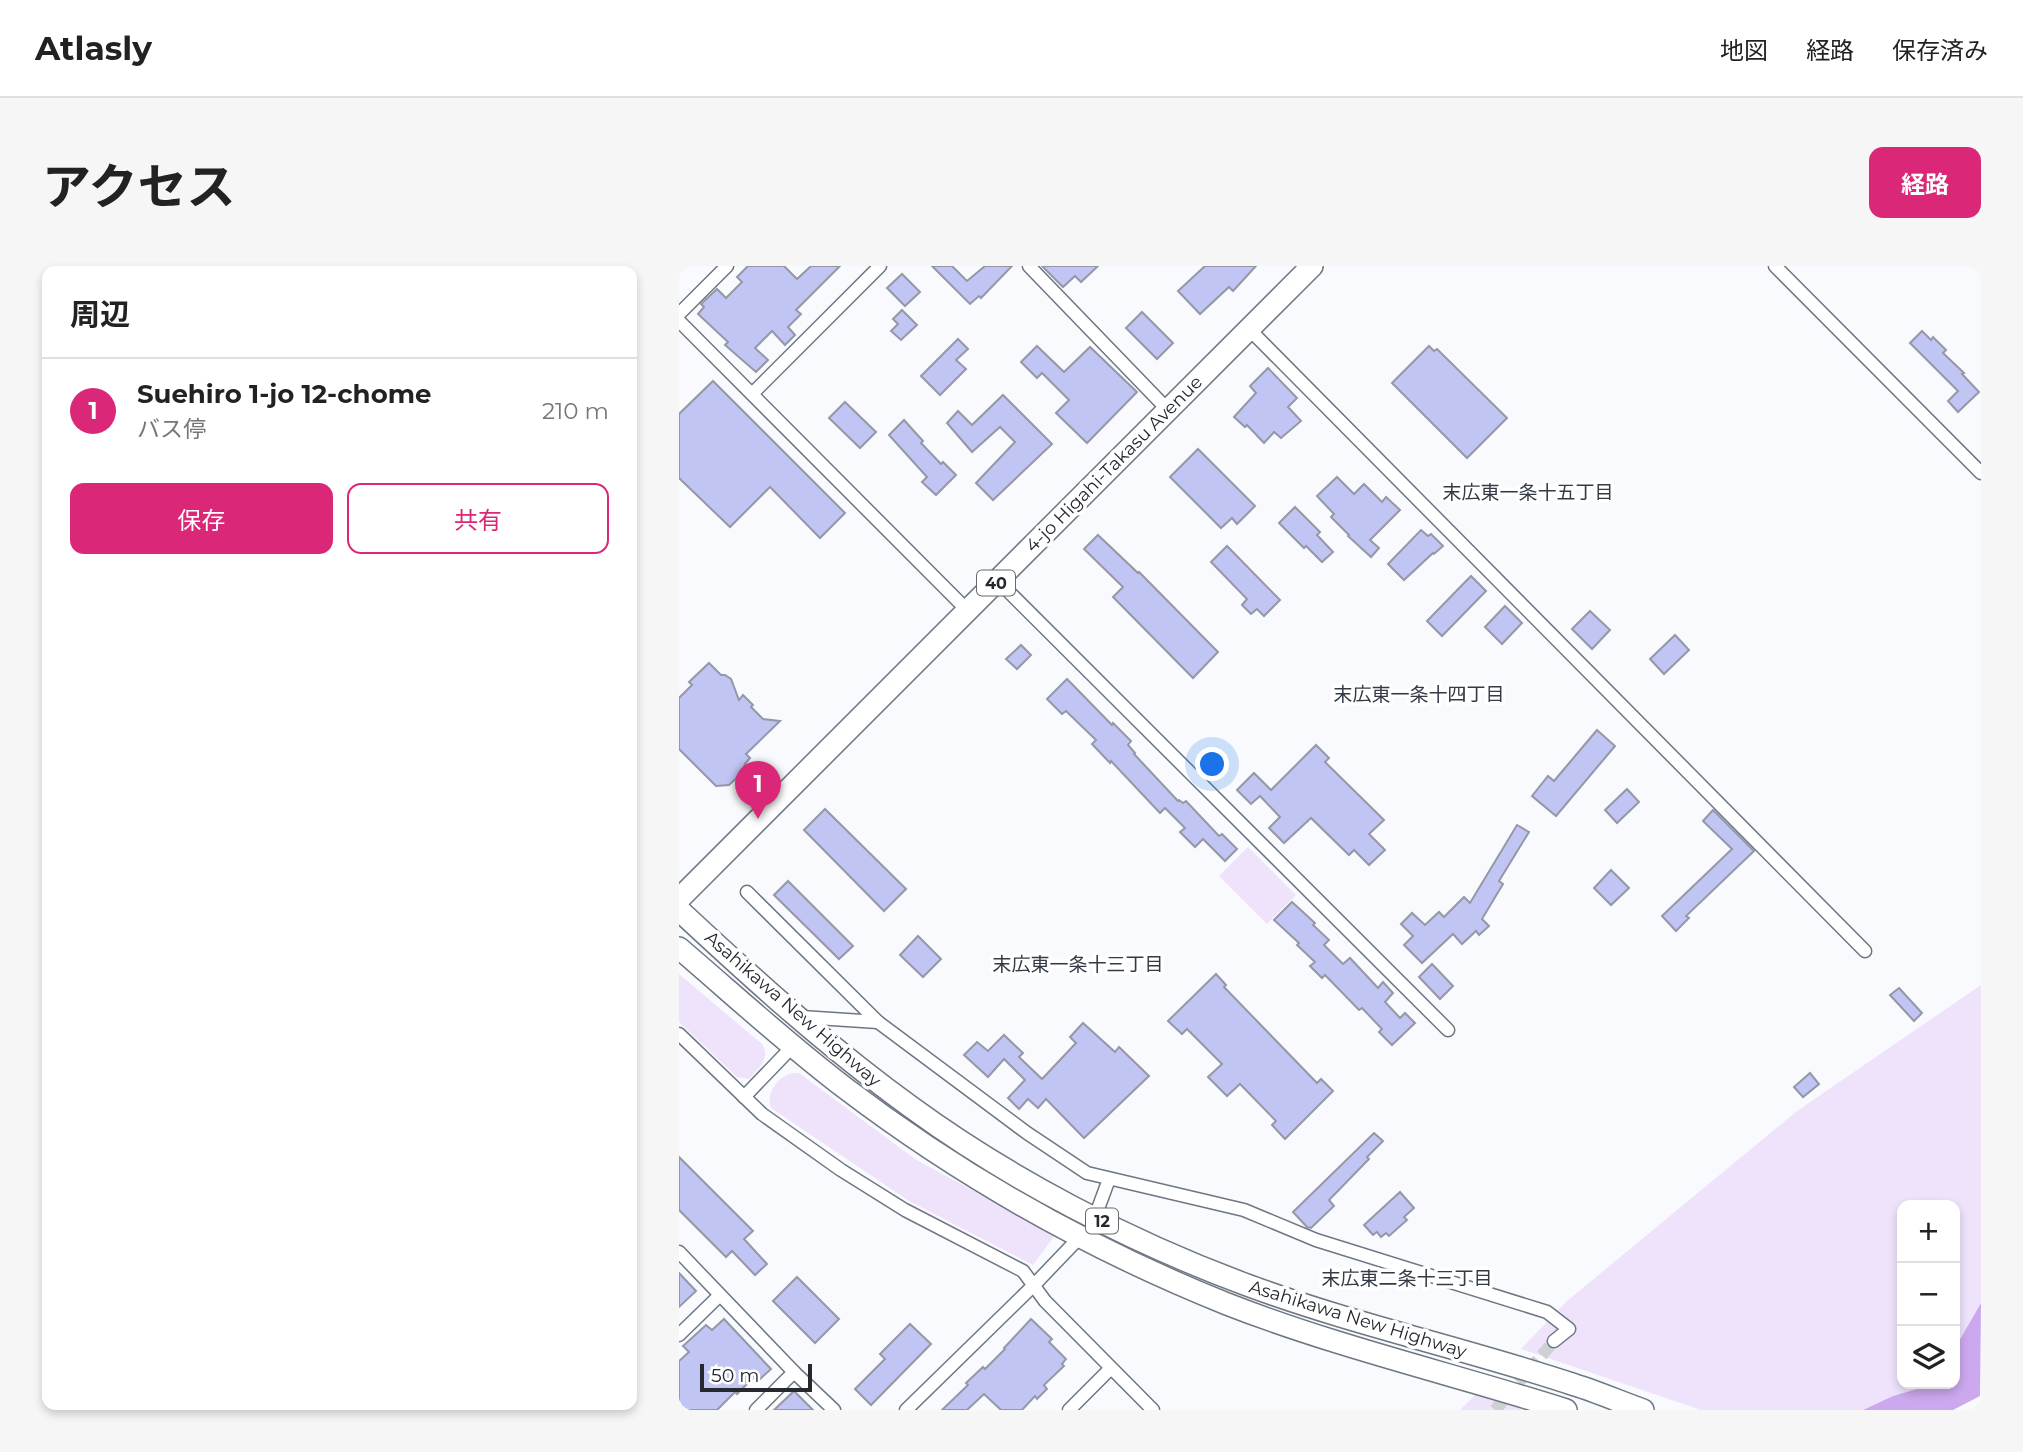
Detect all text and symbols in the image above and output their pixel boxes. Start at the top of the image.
text: Atlasly [35,28,152,68]
text: 地図 [1720,36,1768,65]
text: 経路 [1806,36,1854,65]
text: 保存済み [1892,36,1988,65]
button: 経路 [1869,147,1981,218]
text: アクセス [42,157,236,216]
text: 周辺 [70,296,130,333]
street label: 4-jo Higahi-Takasu Avenue [1021,371,1207,557]
text: Suehiro 1-jo 12-chome [137,378,432,410]
text: 1 [88,397,98,425]
text: 210 m [542,397,609,425]
text: バス停 [137,415,206,443]
district label: 末広東一条十五丁目 [1442,481,1614,504]
button: 保存 [70,483,333,554]
button: 共有 [347,483,609,554]
road number: 40 [977,570,1015,596]
district label: 末広東一条十四丁目 [1333,683,1505,706]
your location [1195,747,1229,781]
pin: 1 [735,761,781,819]
street label: Asahikawa New Highway [700,926,886,1092]
district label: 末広東一条十三丁目 [992,953,1164,976]
map controls [1897,1200,1960,1389]
button: + [1897,1200,1960,1263]
road number: 12 [1086,1208,1118,1233]
button: − [1897,1263,1960,1326]
district label: 末広東二条十三丁目 [1321,1267,1493,1290]
street label: Asahikawa New Highway [1247,1275,1470,1363]
button: layers [1897,1326,1960,1389]
scale bar [700,1361,812,1393]
text: 50 m [711,1364,759,1387]

